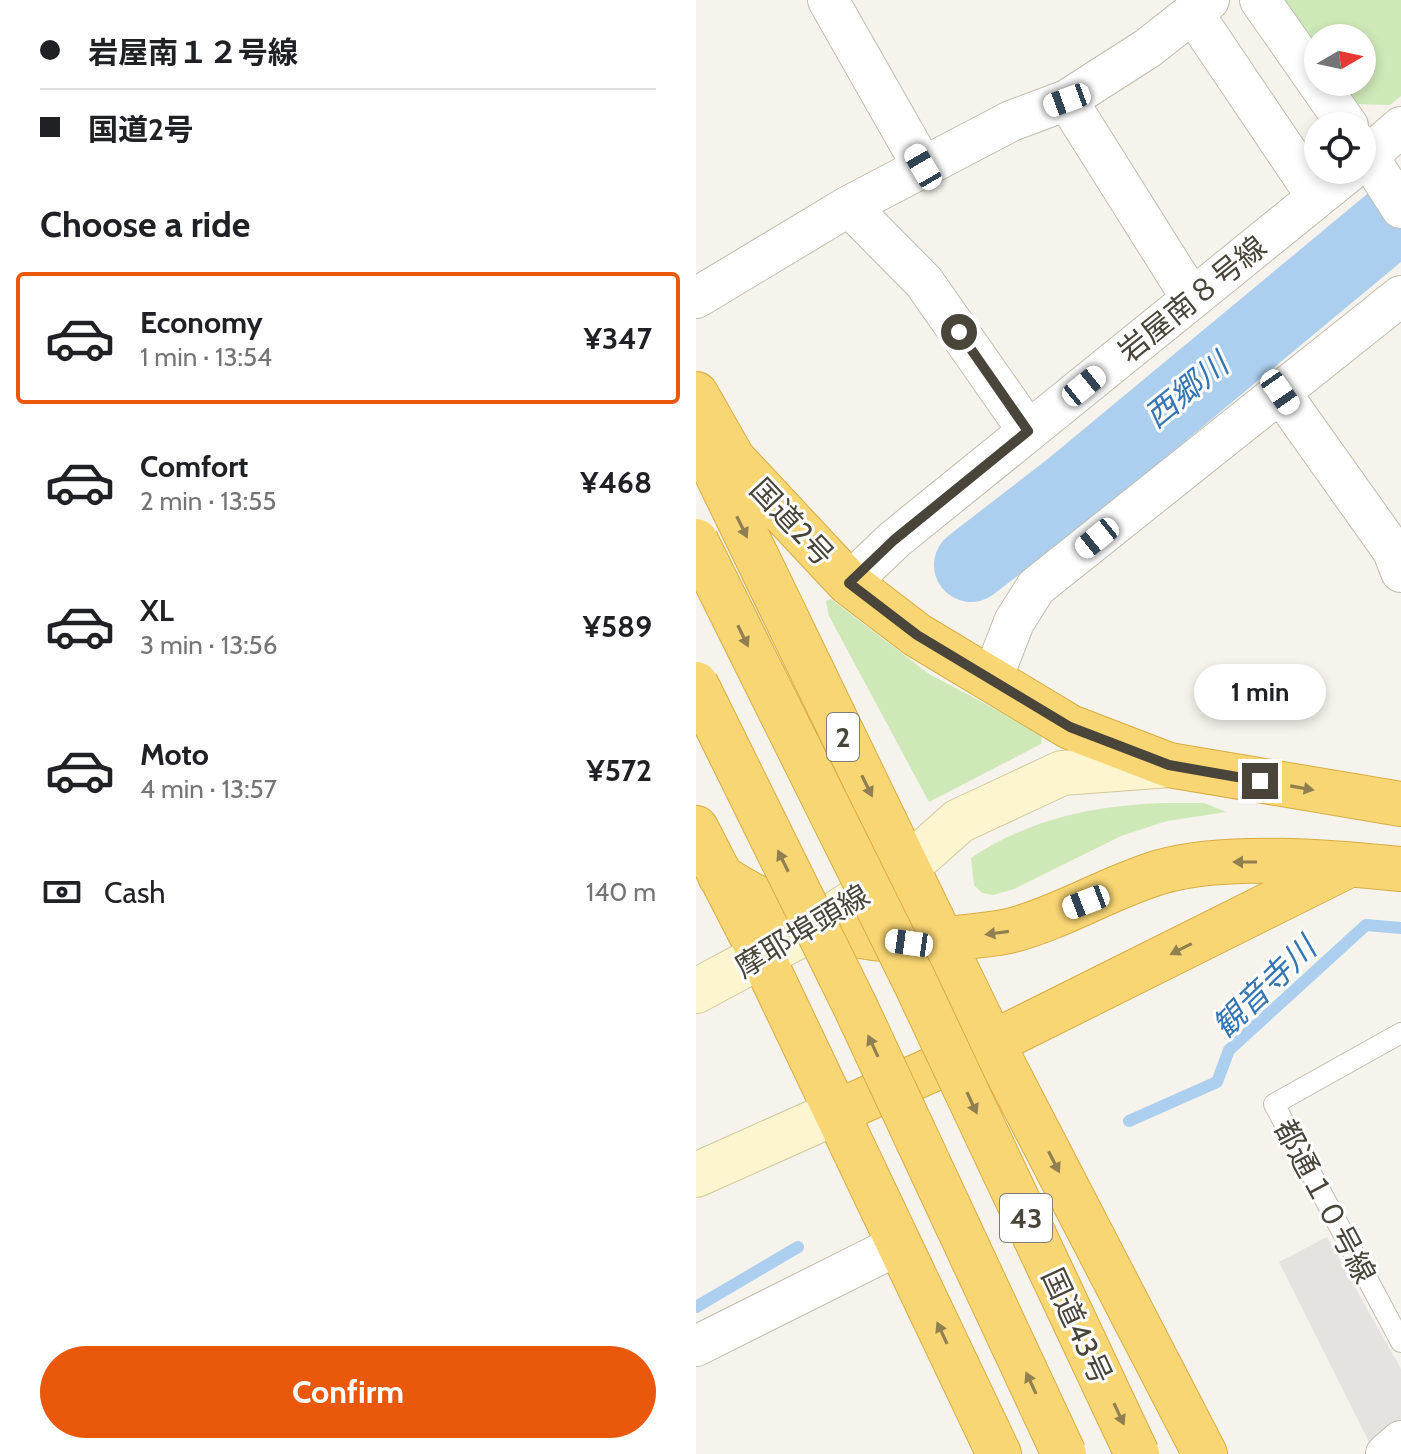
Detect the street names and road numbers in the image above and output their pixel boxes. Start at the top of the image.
street label: 岩屋南８号線 [1110,228,1274,370]
street label: 国道2号 [742,471,842,573]
road number: 2 [827,713,859,761]
street label: 摩耶埠頭線 [728,877,876,985]
street label: 都通１０号線 [1266,1113,1384,1289]
road number: 43 [1000,1194,1052,1242]
street label: 国道43号 [1034,1262,1120,1390]

